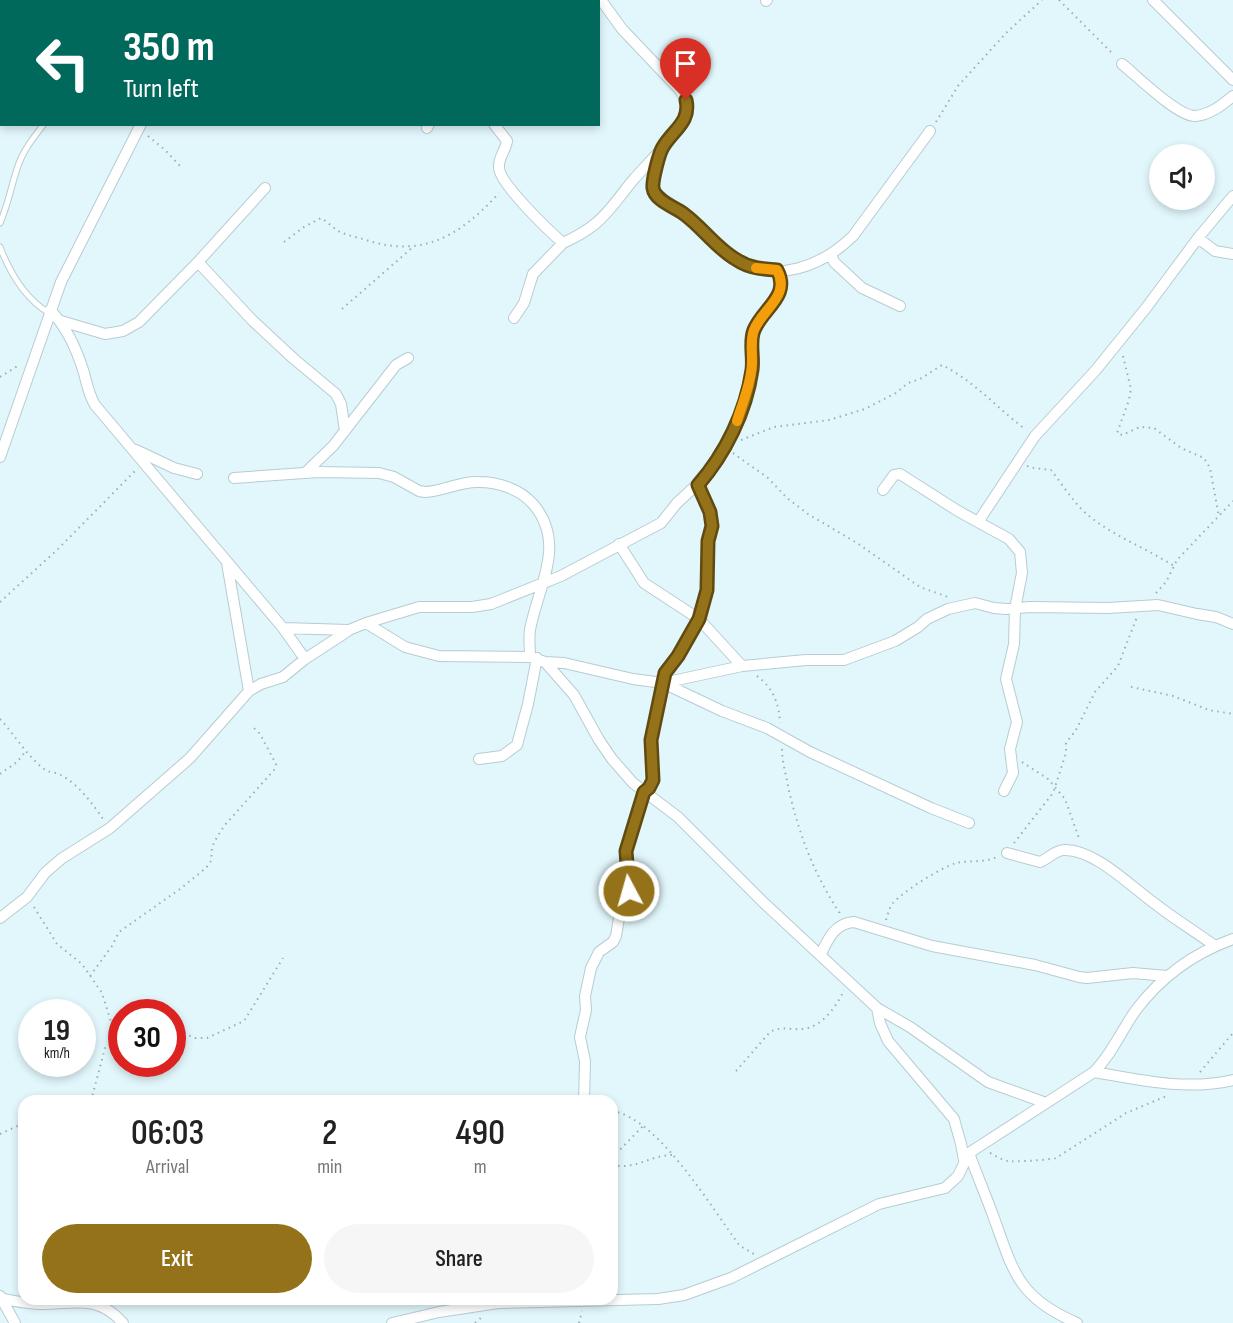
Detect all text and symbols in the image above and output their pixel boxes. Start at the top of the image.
text: 350 m [123,22,215,73]
icon: left [24,24,102,102]
pin [660,38,711,100]
icon: arrive [669,47,702,80]
text: Turn left [123,73,199,105]
map controls [1149,144,1215,210]
button: sound [1149,144,1215,210]
position arrow [597,859,661,923]
speed limit sign: 30 [108,999,186,1077]
text: 19 [44,1013,70,1049]
text: km/h [44,1044,70,1063]
text: 06:03 [131,1112,204,1155]
text: 2 [322,1112,337,1155]
text: 490 [455,1112,505,1155]
text: Arrival [146,1155,189,1179]
text: min [317,1155,342,1179]
text: m [474,1155,487,1179]
button: Exit [42,1224,312,1293]
button: Share [324,1224,594,1293]

